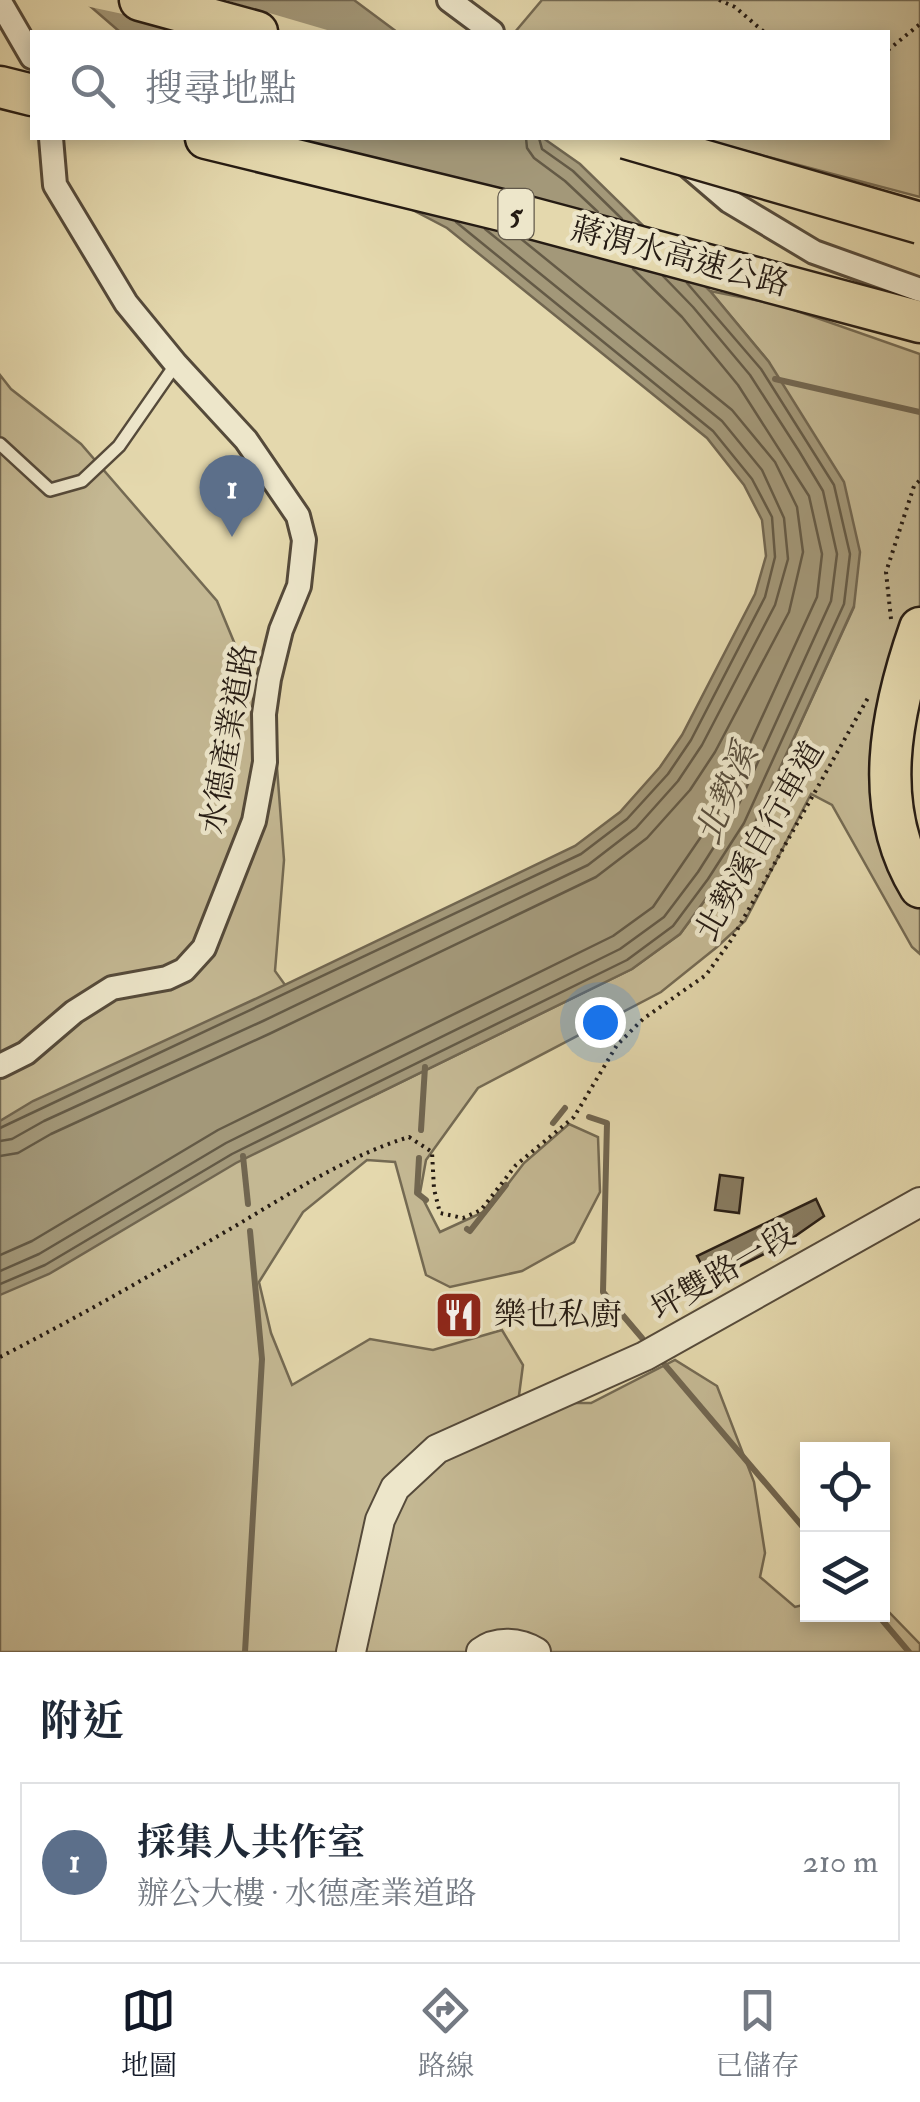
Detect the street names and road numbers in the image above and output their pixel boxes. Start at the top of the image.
road number: 5 [498,189,534,239]
street label: 蔣渭水高速公路 [567,209,793,305]
street label: 水德產業道路 [193,641,265,837]
street label: 北勢溪自行車道 [687,734,833,948]
street label: 坪雙路一段 [644,1215,802,1329]

